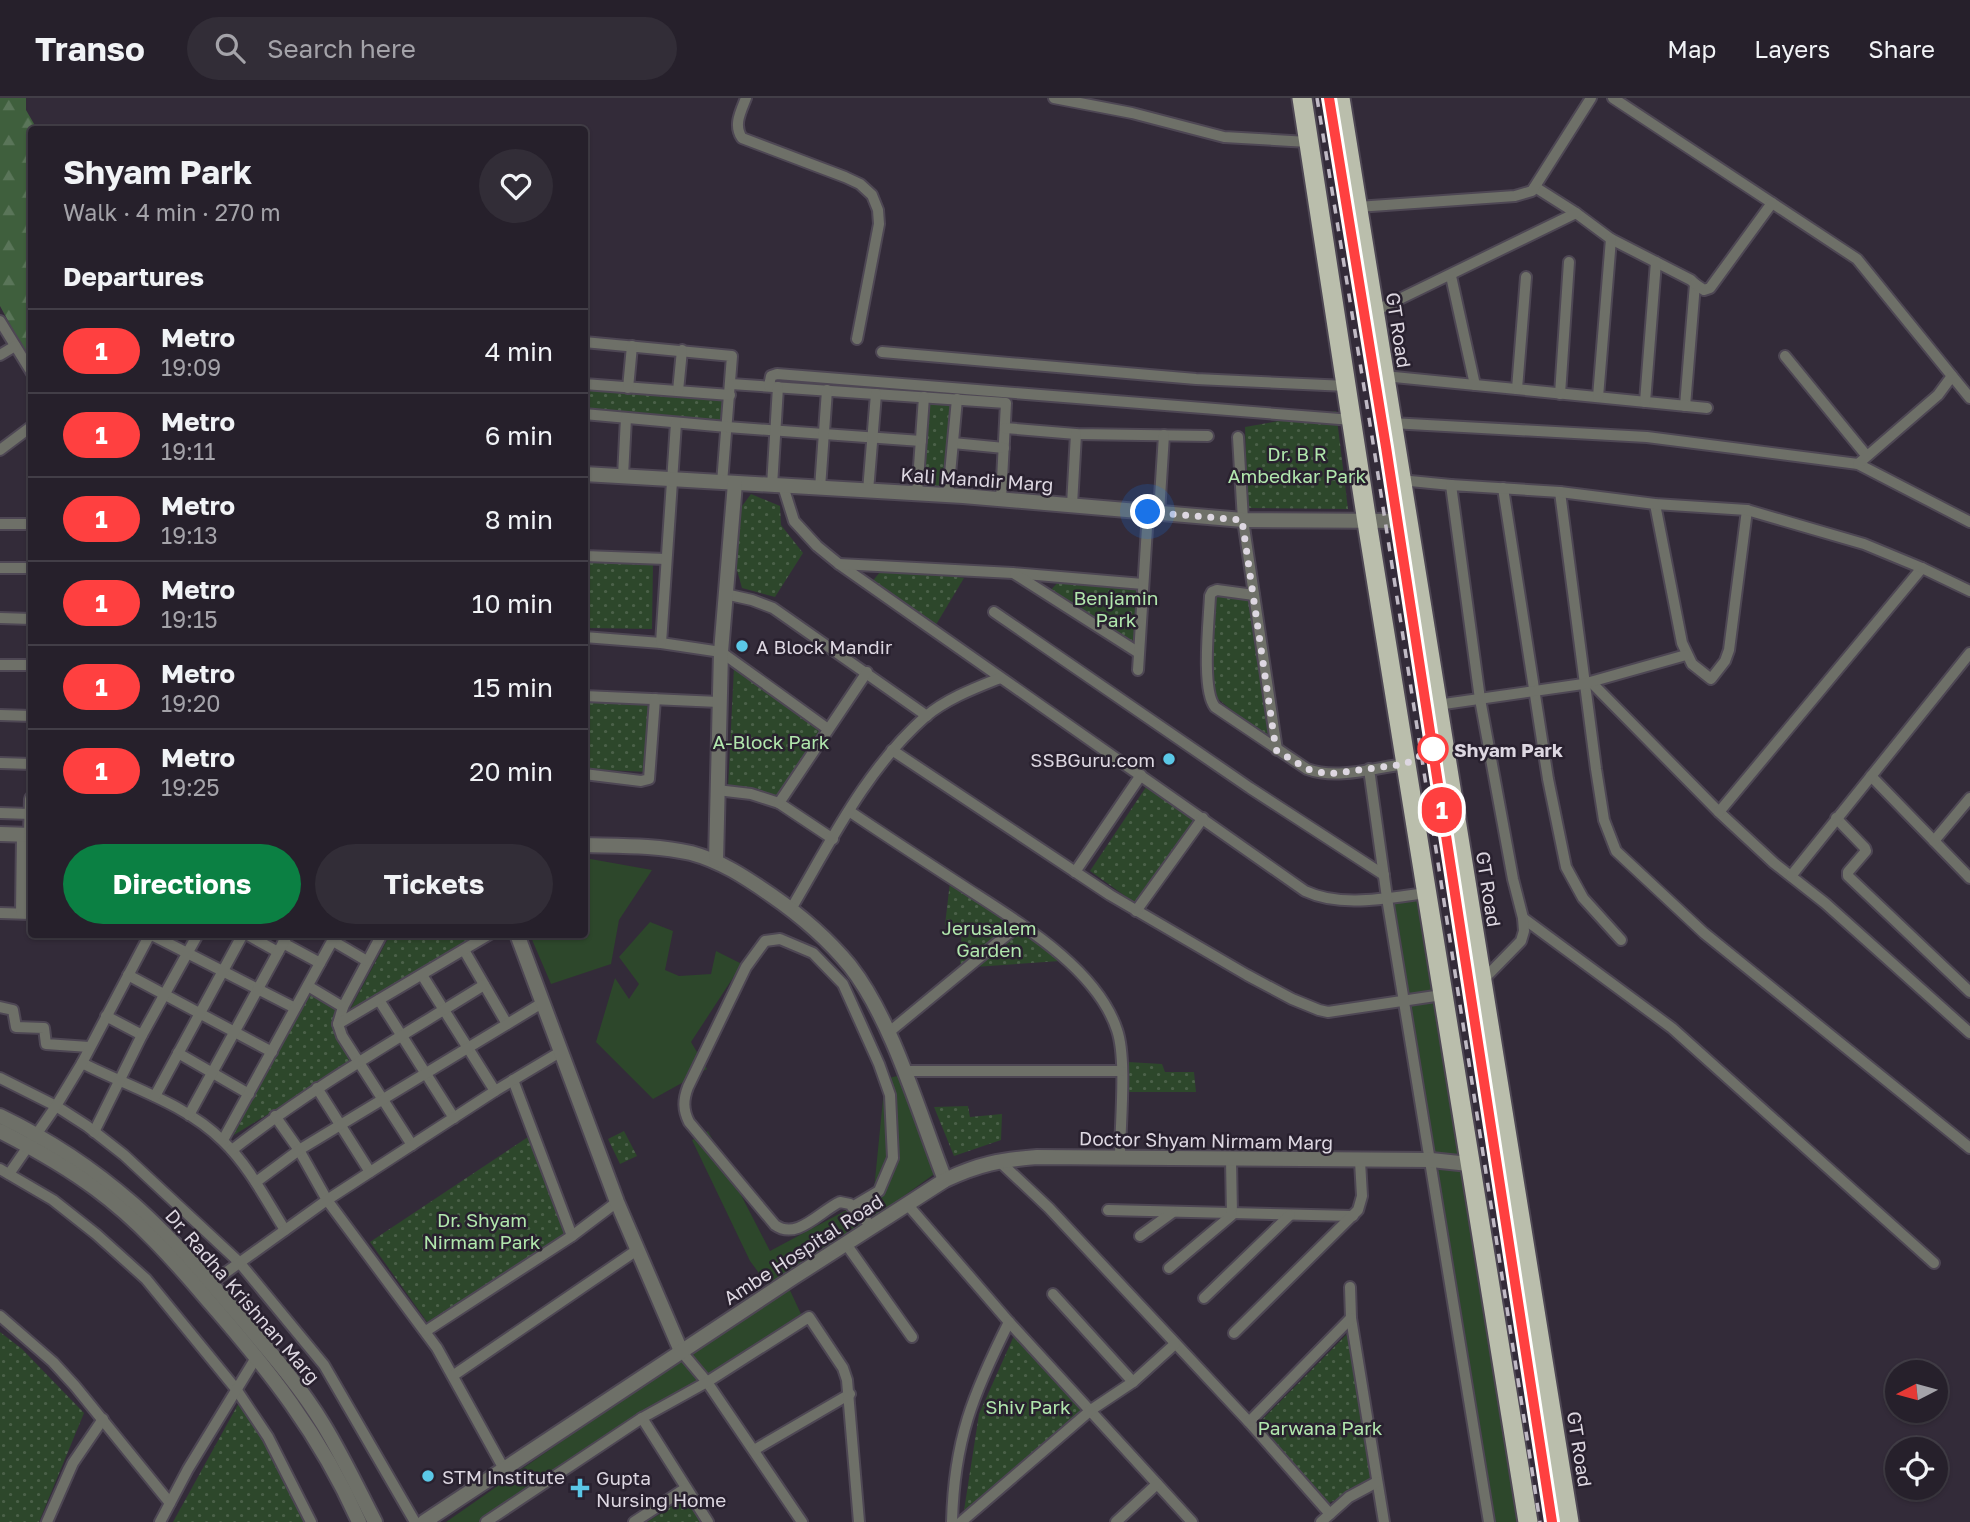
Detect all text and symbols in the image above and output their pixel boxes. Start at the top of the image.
search box [187,17,677,80]
text: Transo [35,29,145,68]
icon: search [211,29,249,67]
text: Search here [267,33,416,64]
text: Map [1667,34,1716,63]
text: Layers [1754,34,1830,63]
text: Share [1868,34,1935,63]
button: heart [479,149,553,223]
text: Shyam Park [63,152,252,191]
text: Walk · 4 min · 270 m [63,198,281,226]
text: Departures [63,261,204,292]
street label: GT Road [1382,291,1416,369]
text: Metro [161,322,235,353]
text: 1 [95,336,108,365]
text: 4 min [485,336,553,367]
text: 19:09 [161,353,221,381]
text: Metro [161,406,235,437]
text: 1 [95,420,108,449]
text: 6 min [485,420,553,451]
text: 19:11 [161,437,215,465]
park label: Dr. B R Ambedkar Park [1228,442,1367,487]
street label: Kali Mandir Marg [900,462,1054,496]
text: Metro [161,490,235,521]
your location [1130,494,1165,529]
text: 1 [95,504,108,533]
text: 8 min [485,504,553,535]
text: 19:13 [161,521,218,549]
text: Metro [161,574,235,605]
park label: Benjamin Park [1074,586,1158,631]
text: 1 [95,588,108,617]
text: 10 min [472,588,553,619]
text: 19:15 [161,605,217,633]
place label: A Block Mandir [756,635,893,658]
marker: A Block Mandir [734,638,750,654]
text: Metro [161,658,235,689]
text: 1 [95,672,108,701]
text: 15 min [473,672,553,703]
text: 19:20 [161,689,221,717]
park label: A-Block Park [713,730,830,753]
marker: Shyam Park [1418,734,1448,764]
place label: Shyam Park [1454,738,1563,761]
text: Metro [161,742,235,773]
place label: SSBGuru.com [1030,748,1155,771]
marker: SSBGuru.com [1161,751,1177,767]
text: 1 [95,756,108,785]
text: 20 min [469,756,553,787]
text: 19:25 [161,773,220,801]
line badge: 1 [1419,787,1465,833]
text: 1 [1436,795,1448,824]
button: Directions [63,844,301,924]
button: Tickets [315,844,553,924]
street label: GT Road [1472,850,1506,928]
park label: Jerusalem Garden [941,916,1037,961]
street label: Doctor Shyam Nirmam Marg [1079,1126,1333,1154]
street label: Ambe Hospital Road [719,1189,887,1309]
street label: Dr. Radha Krishnan Marg [161,1204,325,1388]
park label: Dr. Shyam Nirmam Park [423,1208,541,1253]
north arrow [1885,1360,1948,1423]
map controls [1885,1360,1948,1500]
park label: Shiv Park [985,1395,1071,1418]
street label: GT Road [1563,1410,1597,1488]
park label: Parwana Park [1258,1416,1383,1439]
button: locate [1885,1437,1948,1500]
place label: STM Institute [442,1465,565,1488]
place label: Gupta Nursing Home [596,1466,726,1511]
marker: STM Institute [420,1468,436,1484]
marker: Gupta Nursing Home [570,1478,590,1498]

